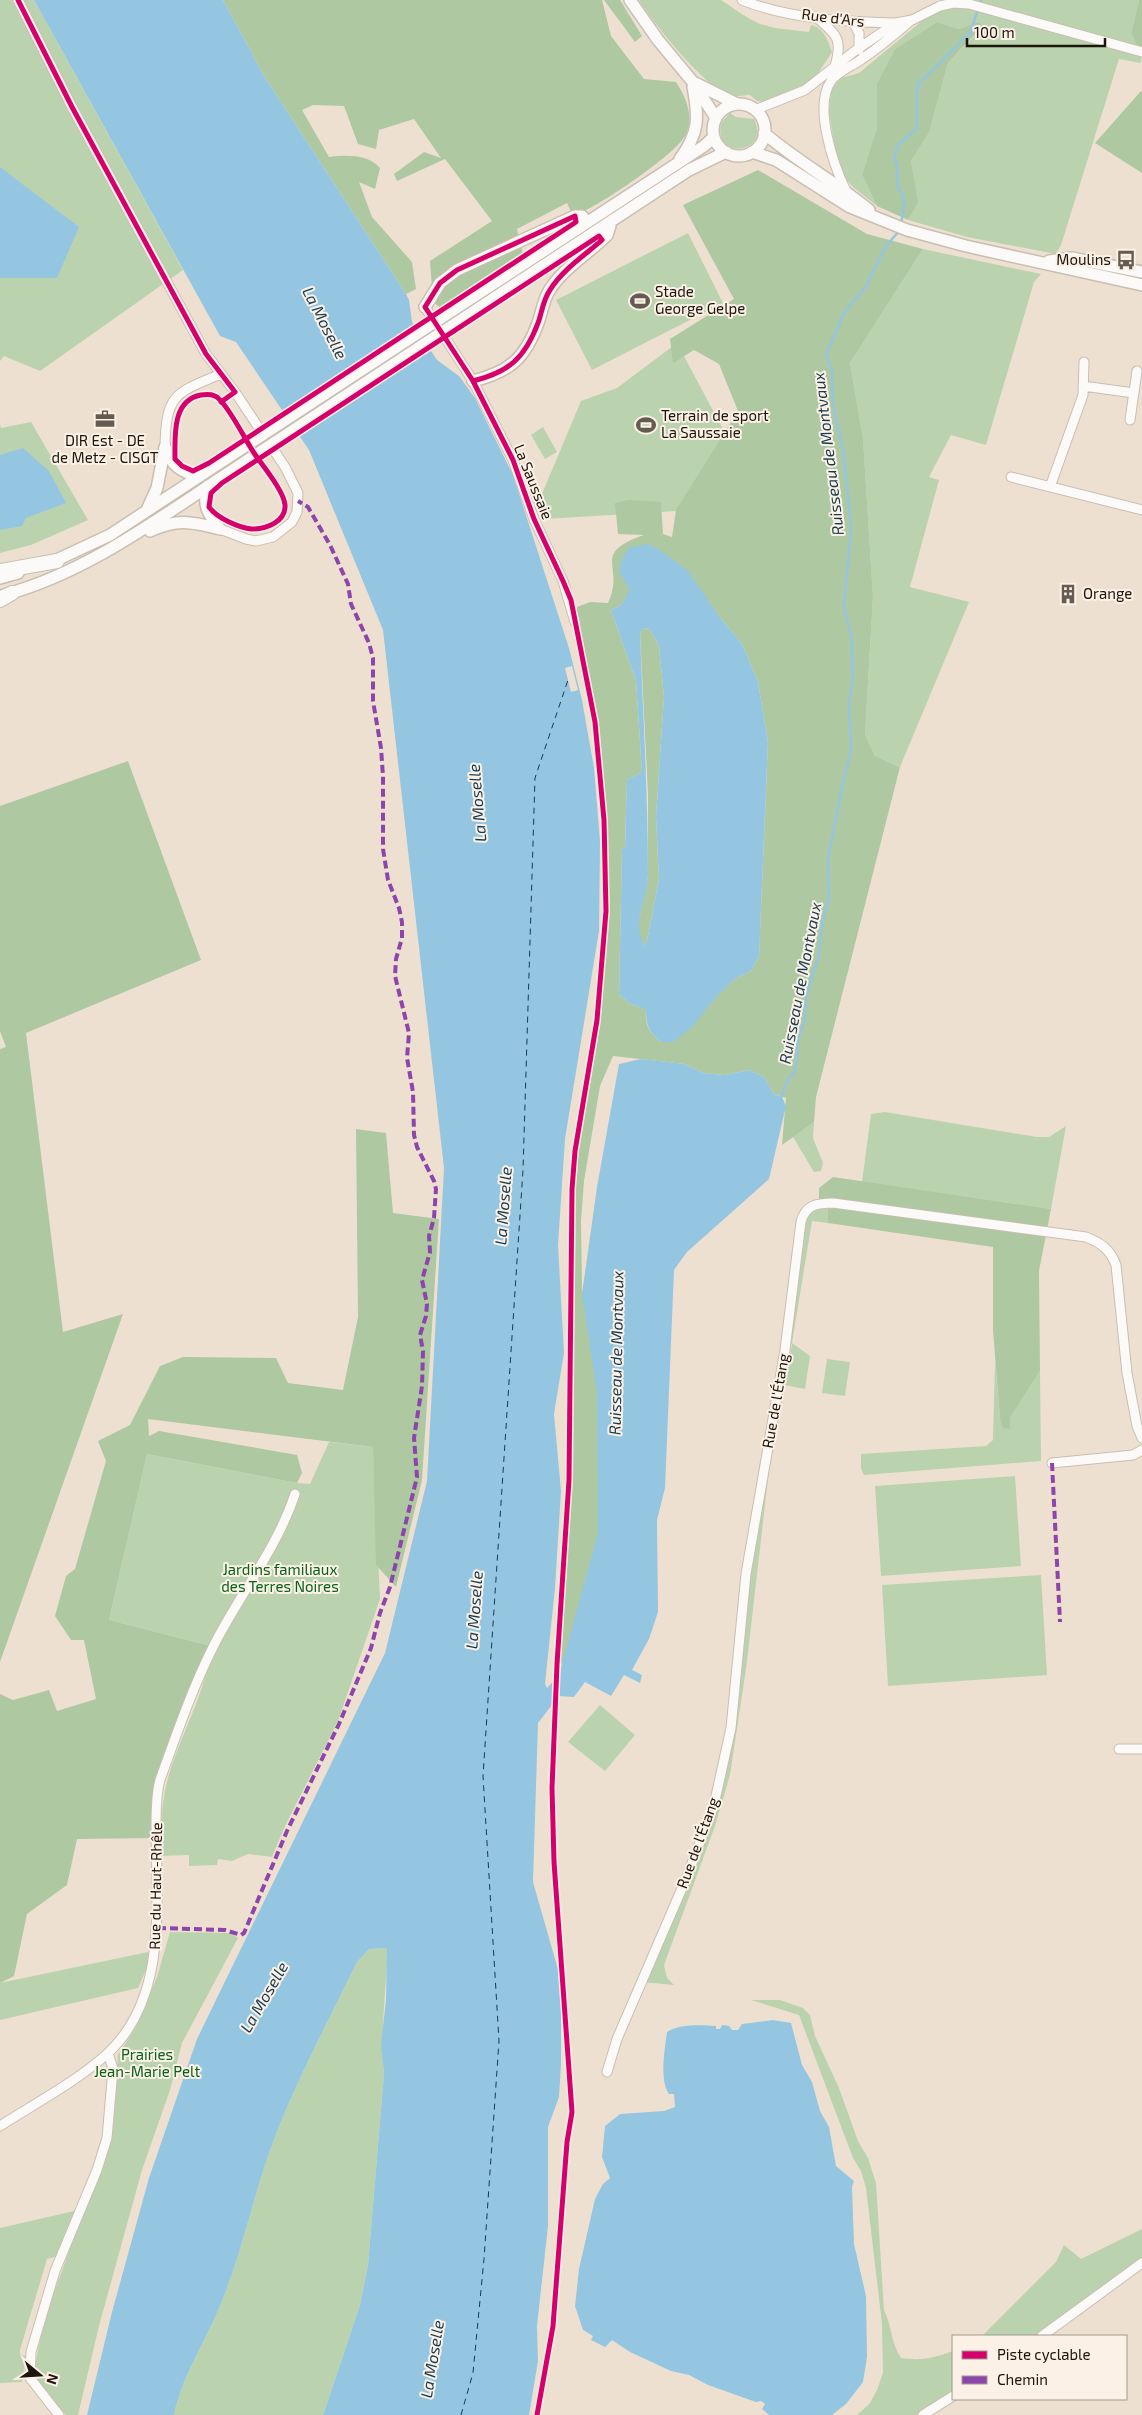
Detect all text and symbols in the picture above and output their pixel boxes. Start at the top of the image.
street label: Rue d'Ars [801,4,866,30]
scale bar [967,15,1104,47]
text: 100 m [974,23,1015,41]
bus stop icon: Moulins [1115,249,1137,271]
place label: Moulins [1056,250,1111,268]
place label: Stade George Gelpe [655,282,745,317]
water label: La Moselle [299,283,352,362]
sports icon: Stade George Gelpe [629,290,651,312]
water label: Ruisseau de Montvaux [808,371,847,537]
place label: Terrain de sport La Saussaie [661,406,769,441]
office icon: DIR Est - DE de Metz - CISGT [94,408,116,430]
sports icon: Terrain de sport La Saussaie [635,414,657,436]
place label: DIR Est - DE de Metz - CISGT [52,431,159,466]
street label: La Saussaie [511,441,557,522]
building icon: Orange [1057,583,1079,605]
place label: Orange [1083,584,1132,602]
water label: La Moselle [464,763,489,843]
water label: Ruisseau de Montvaux [775,900,825,1065]
water label: La Moselle [490,1166,515,1246]
water label: Ruisseau de Montvaux [605,1270,626,1435]
street label: Rue de l'Étang [758,1351,792,1450]
park label: Jardins familiaux des Terres Noires [221,1560,339,1595]
water label: La Moselle [461,1570,486,1650]
street label: Rue de l'Étang [672,1794,722,1891]
street label: Rue du Haut-Rhêle [145,1822,165,1950]
water label: La Moselle [236,1958,292,2036]
park label: Prairies Jean-Marie Pelt [94,2045,200,2080]
water label: La Moselle [416,2318,447,2399]
legend [952,2335,1127,2400]
text: Piste cyclable [997,2345,1091,2363]
north arrow [15,2350,65,2400]
text: Chemin [997,2370,1048,2388]
text: N [43,2372,62,2387]

